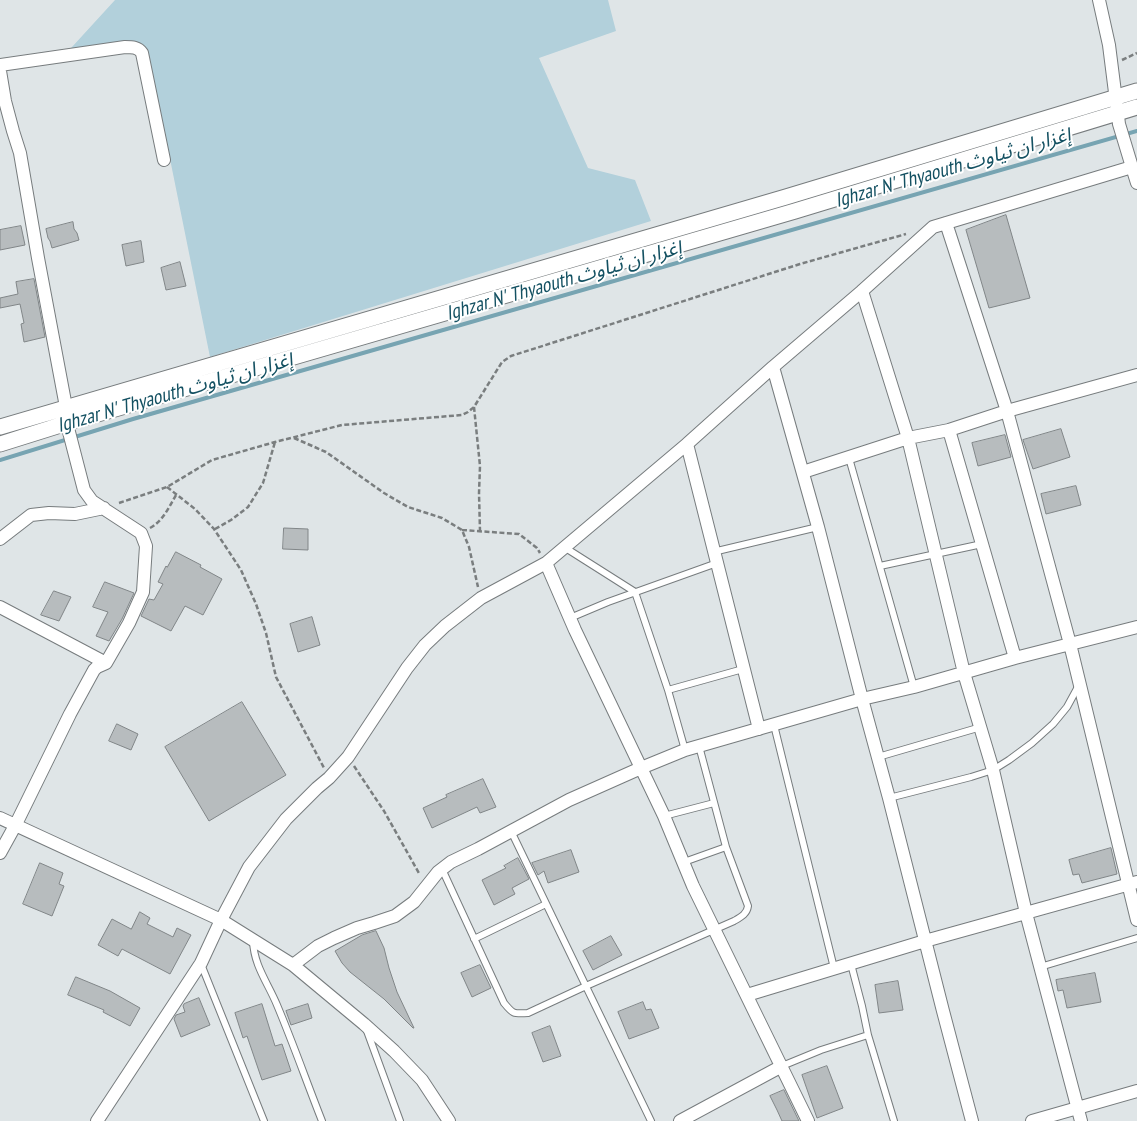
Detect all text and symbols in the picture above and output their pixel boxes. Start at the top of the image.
water label: Ighzar N' Thyaouth إغزار ان ثياوث [832,123,1074,213]
water label: Ighzar N' Thyaouth إغزار ان ثياوث [443,236,685,326]
water label: Ighzar N' Thyaouth إغزار ان ثياوث [54,348,296,438]

